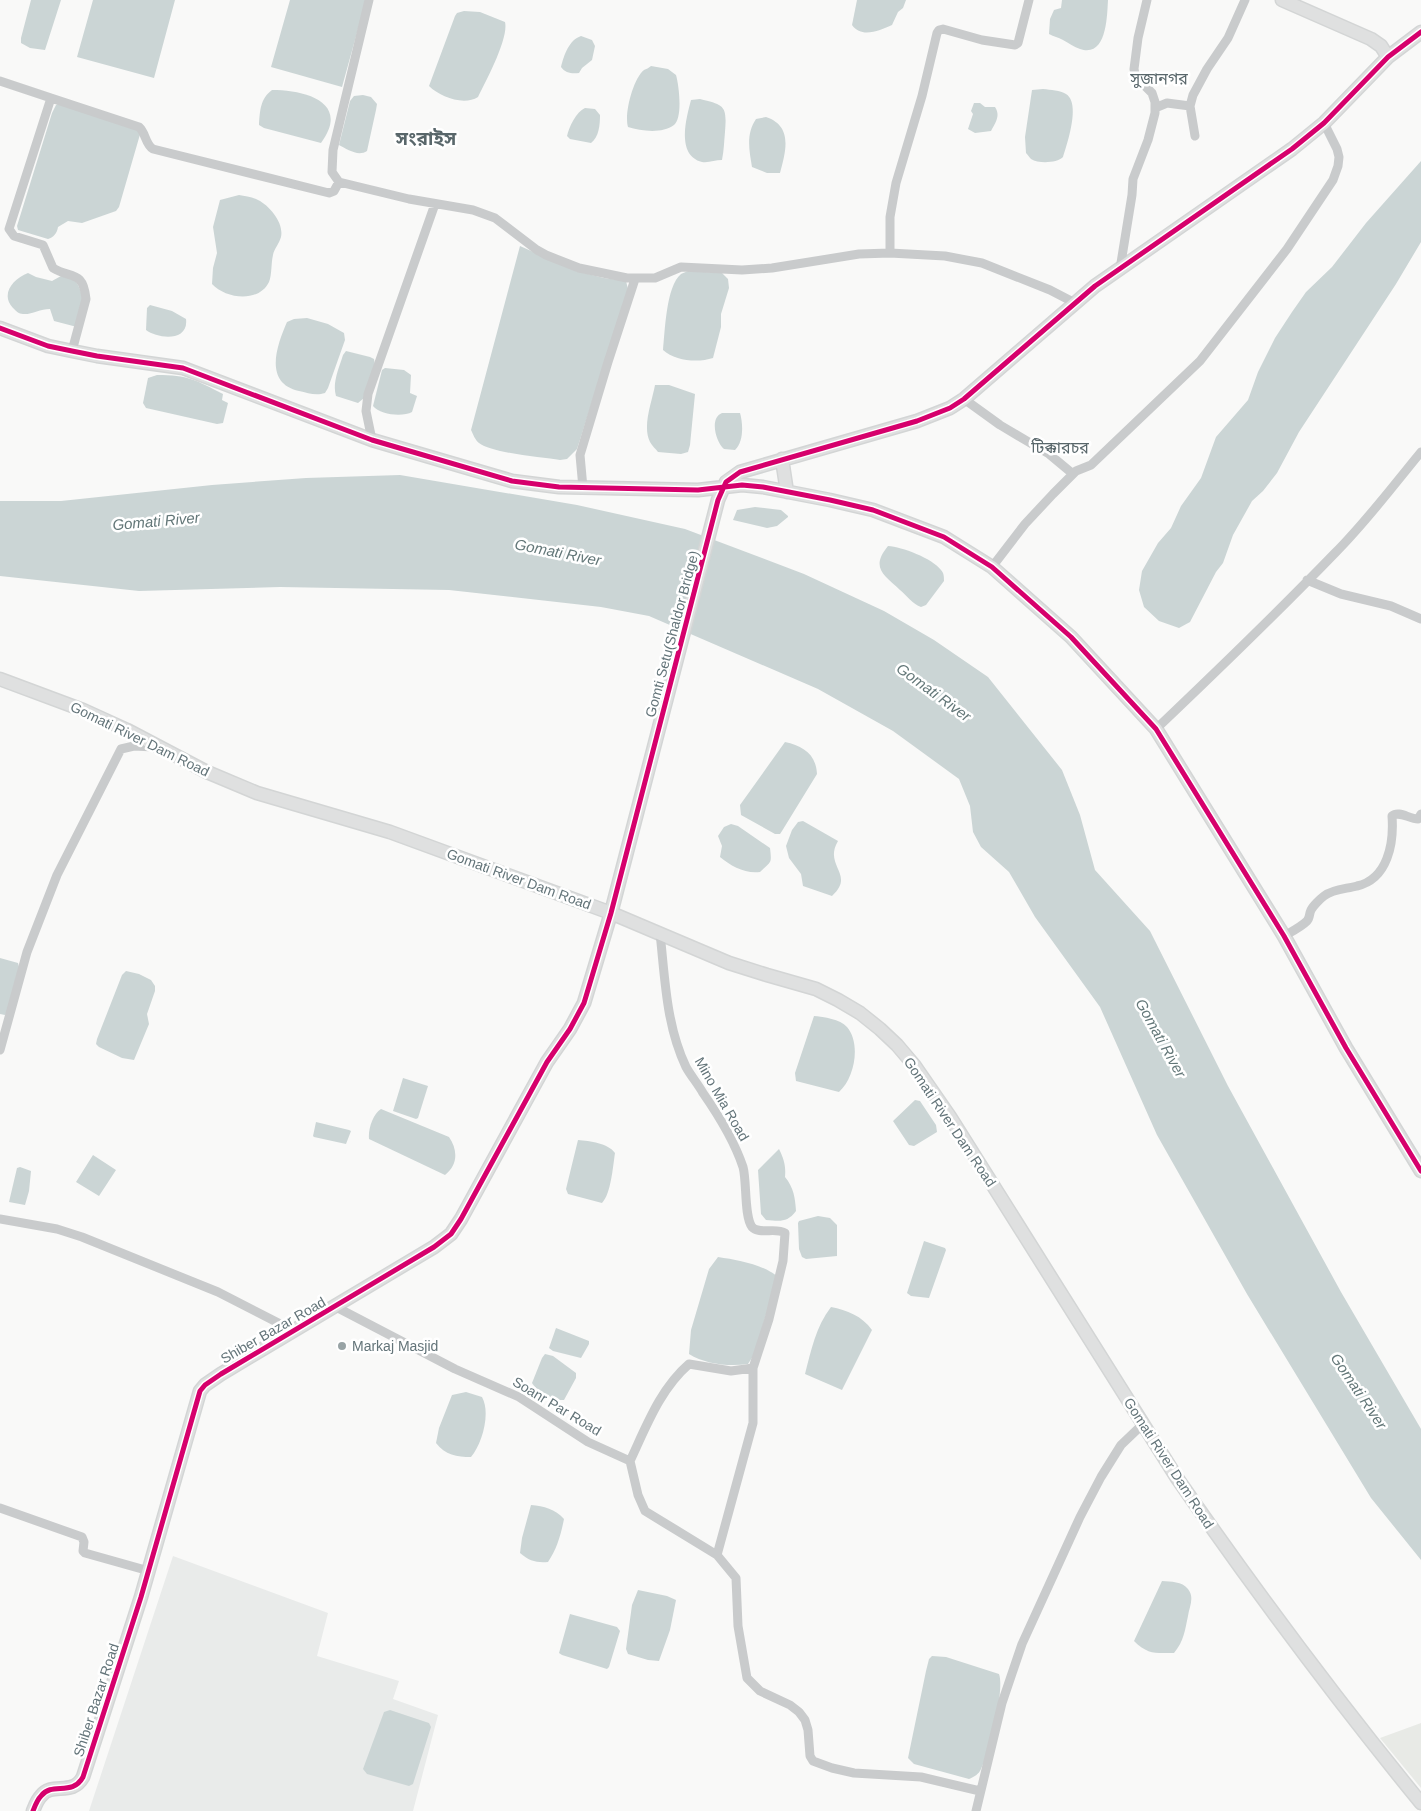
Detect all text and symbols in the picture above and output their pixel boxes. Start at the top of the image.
district label: সুজানগর [1129,70,1188,88]
district label: সংরাইস [395,128,457,149]
district label: টিক্কারচর [1030,438,1089,456]
water label: Gomati River [112,509,201,533]
water label: Gomati River [513,535,604,569]
street label: Gomti Setu(Shaldor Bridge) [642,549,702,719]
water label: Gomati River [894,659,975,725]
street label: Gomati River Dam Road [68,698,212,780]
street label: Gomati River Dam Road [445,845,593,913]
water label: Gomati River [1132,996,1190,1081]
street label: Mino Mia Road [692,1054,752,1144]
street label: Gomati River Dam Road [901,1054,999,1190]
street label: Shiber Bazar Road [218,1293,328,1367]
place label: Markaj Masjid [352,1338,438,1354]
marker: Markaj Masjid [336,1340,348,1352]
water label: Gomati River [1327,1350,1391,1433]
street label: Soanr Par Road [510,1373,604,1439]
street label: Gomati River Dam Road [1121,1395,1217,1531]
street label: Shiber Bazar Road [70,1641,122,1759]

